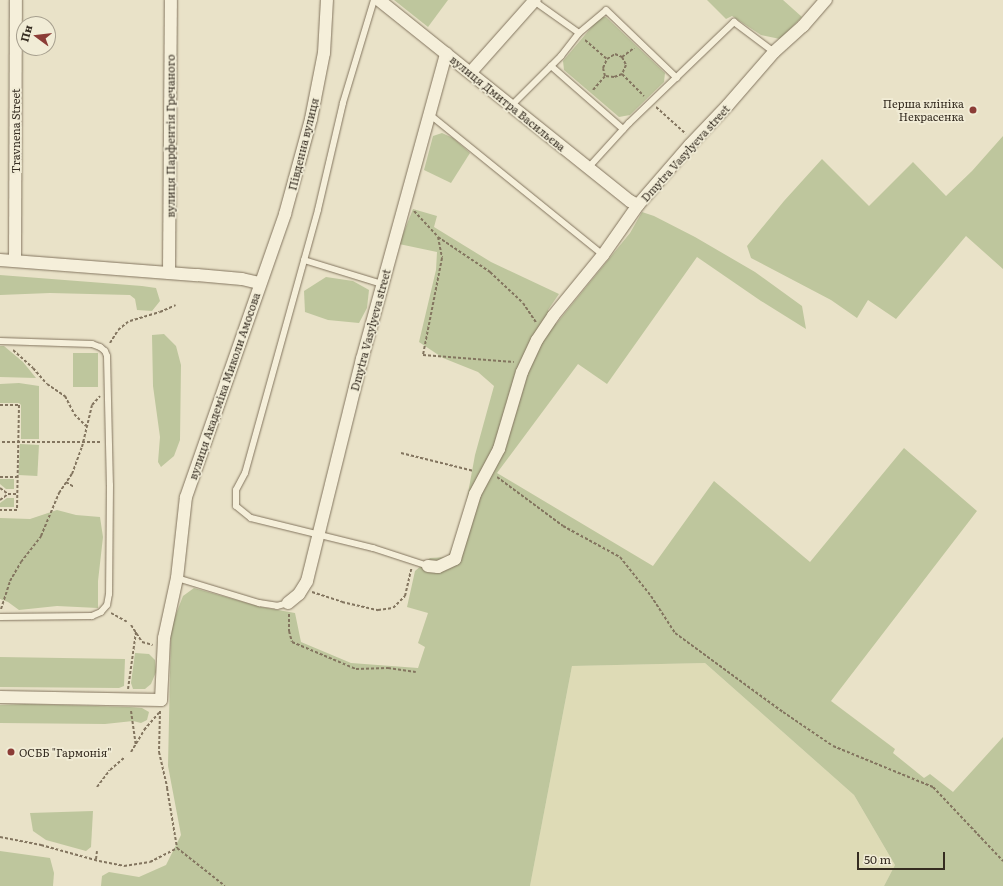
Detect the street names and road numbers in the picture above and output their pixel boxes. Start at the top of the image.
street label: вулиця Дмитра Васильєва [448,52,568,154]
street label: вулиця Парфентія Гречаного [163,54,177,218]
street label: Travnena Street [8,89,22,173]
street label: Південна вулиця [285,96,321,192]
street label: Dmytra Vasylyeva street [638,102,732,204]
street label: Dmytra Vasylyeva street [347,268,393,392]
street label: вулиця Академіка Миколи Амосова [186,291,262,481]

